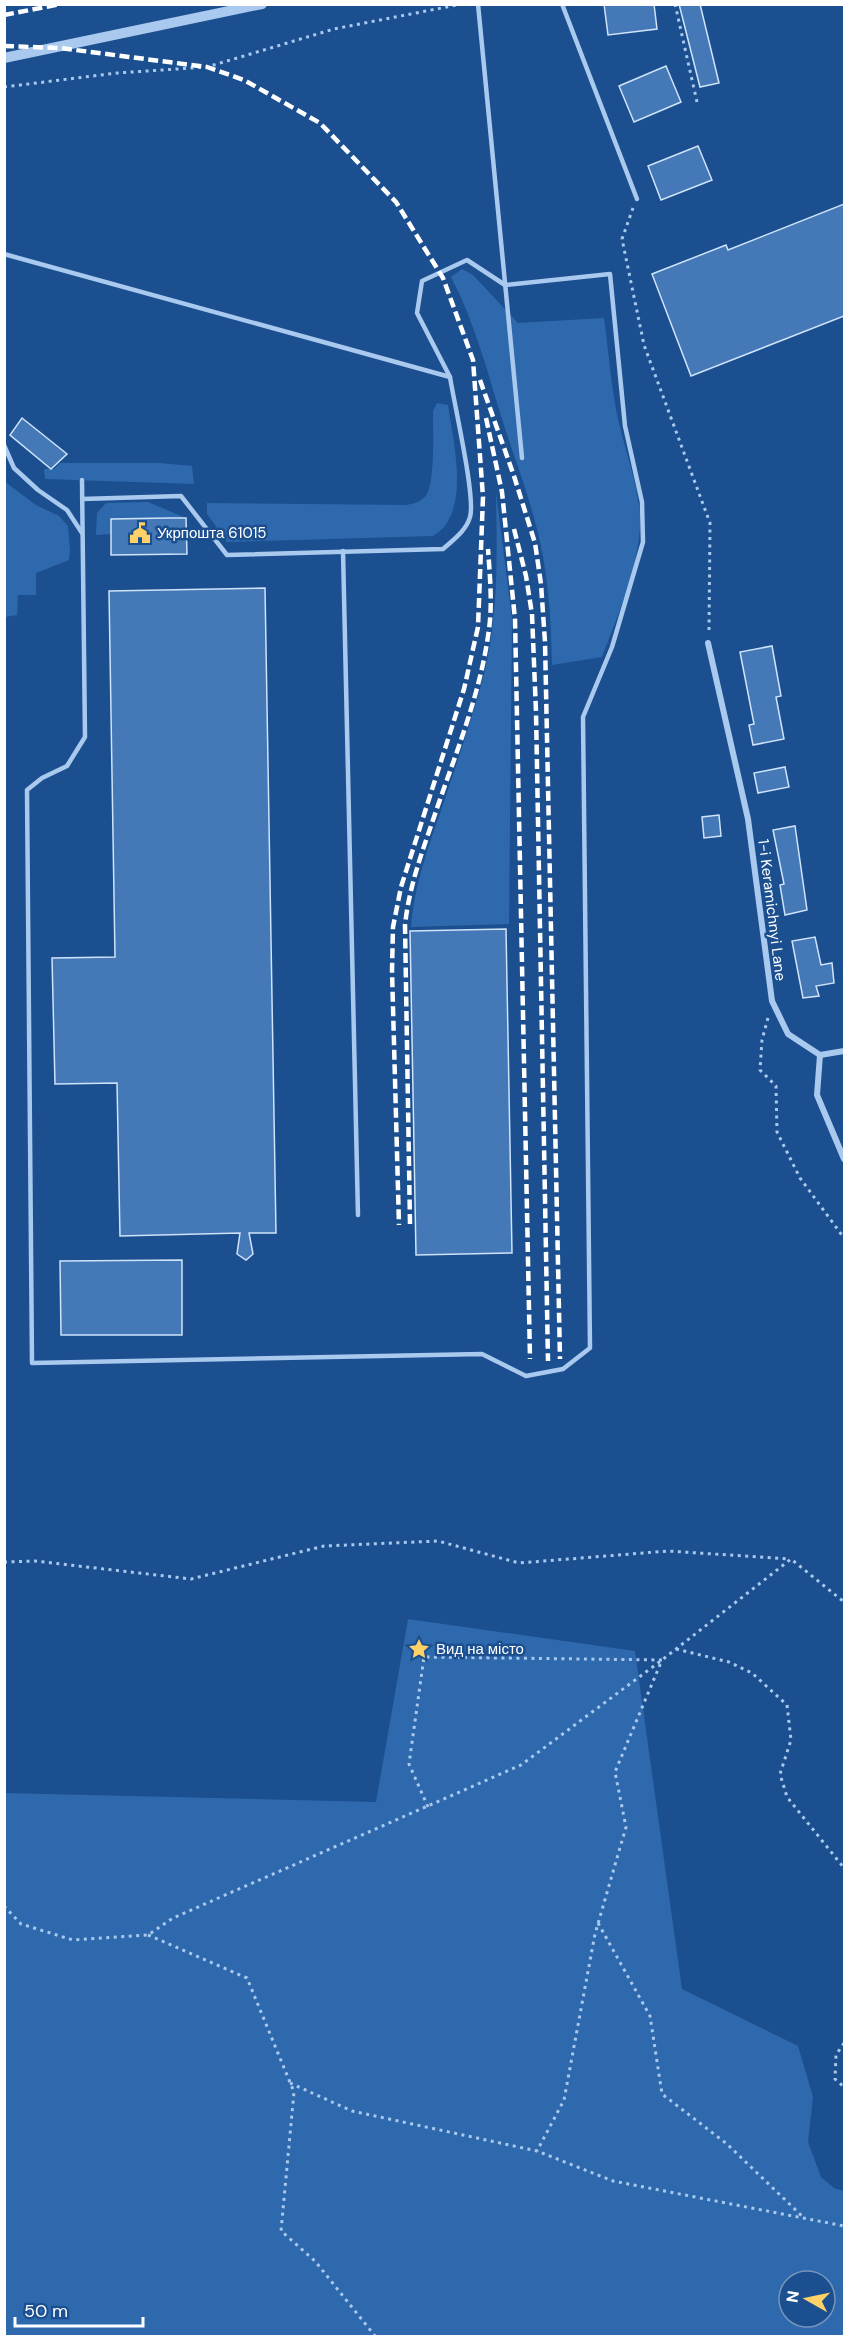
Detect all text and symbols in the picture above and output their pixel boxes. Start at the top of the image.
public building icon: Укрпошта 61015 [128,521,152,545]
place label: Укрпошта 61015 [157,523,266,543]
street label: 1-i Keramichnyi Lane [753,838,791,982]
place icon: Вид на місто [407,1637,431,1661]
place label: Вид на місто [436,1639,524,1659]
north arrow [777,2269,837,2329]
text: N [781,2289,804,2304]
scale bar [15,2290,142,2328]
text: 50 m [24,2299,68,2323]

